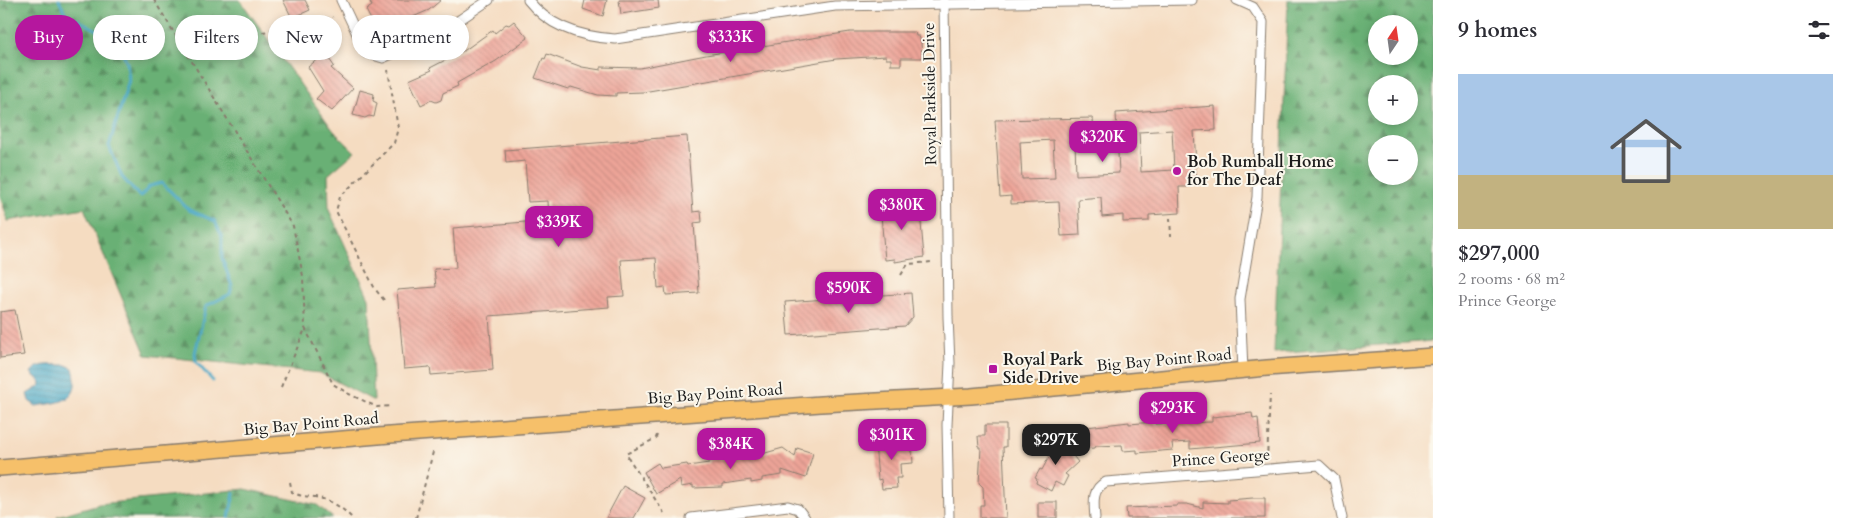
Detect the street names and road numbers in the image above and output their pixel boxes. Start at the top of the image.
street label: Royal Parkside Drive [918,22,942,166]
street label: Big Bay Point Road [1096,343,1233,377]
street label: Big Bay Point Road [647,378,784,410]
street label: Big Bay Point Road [243,407,380,441]
street label: Prince George [1171,444,1271,472]

